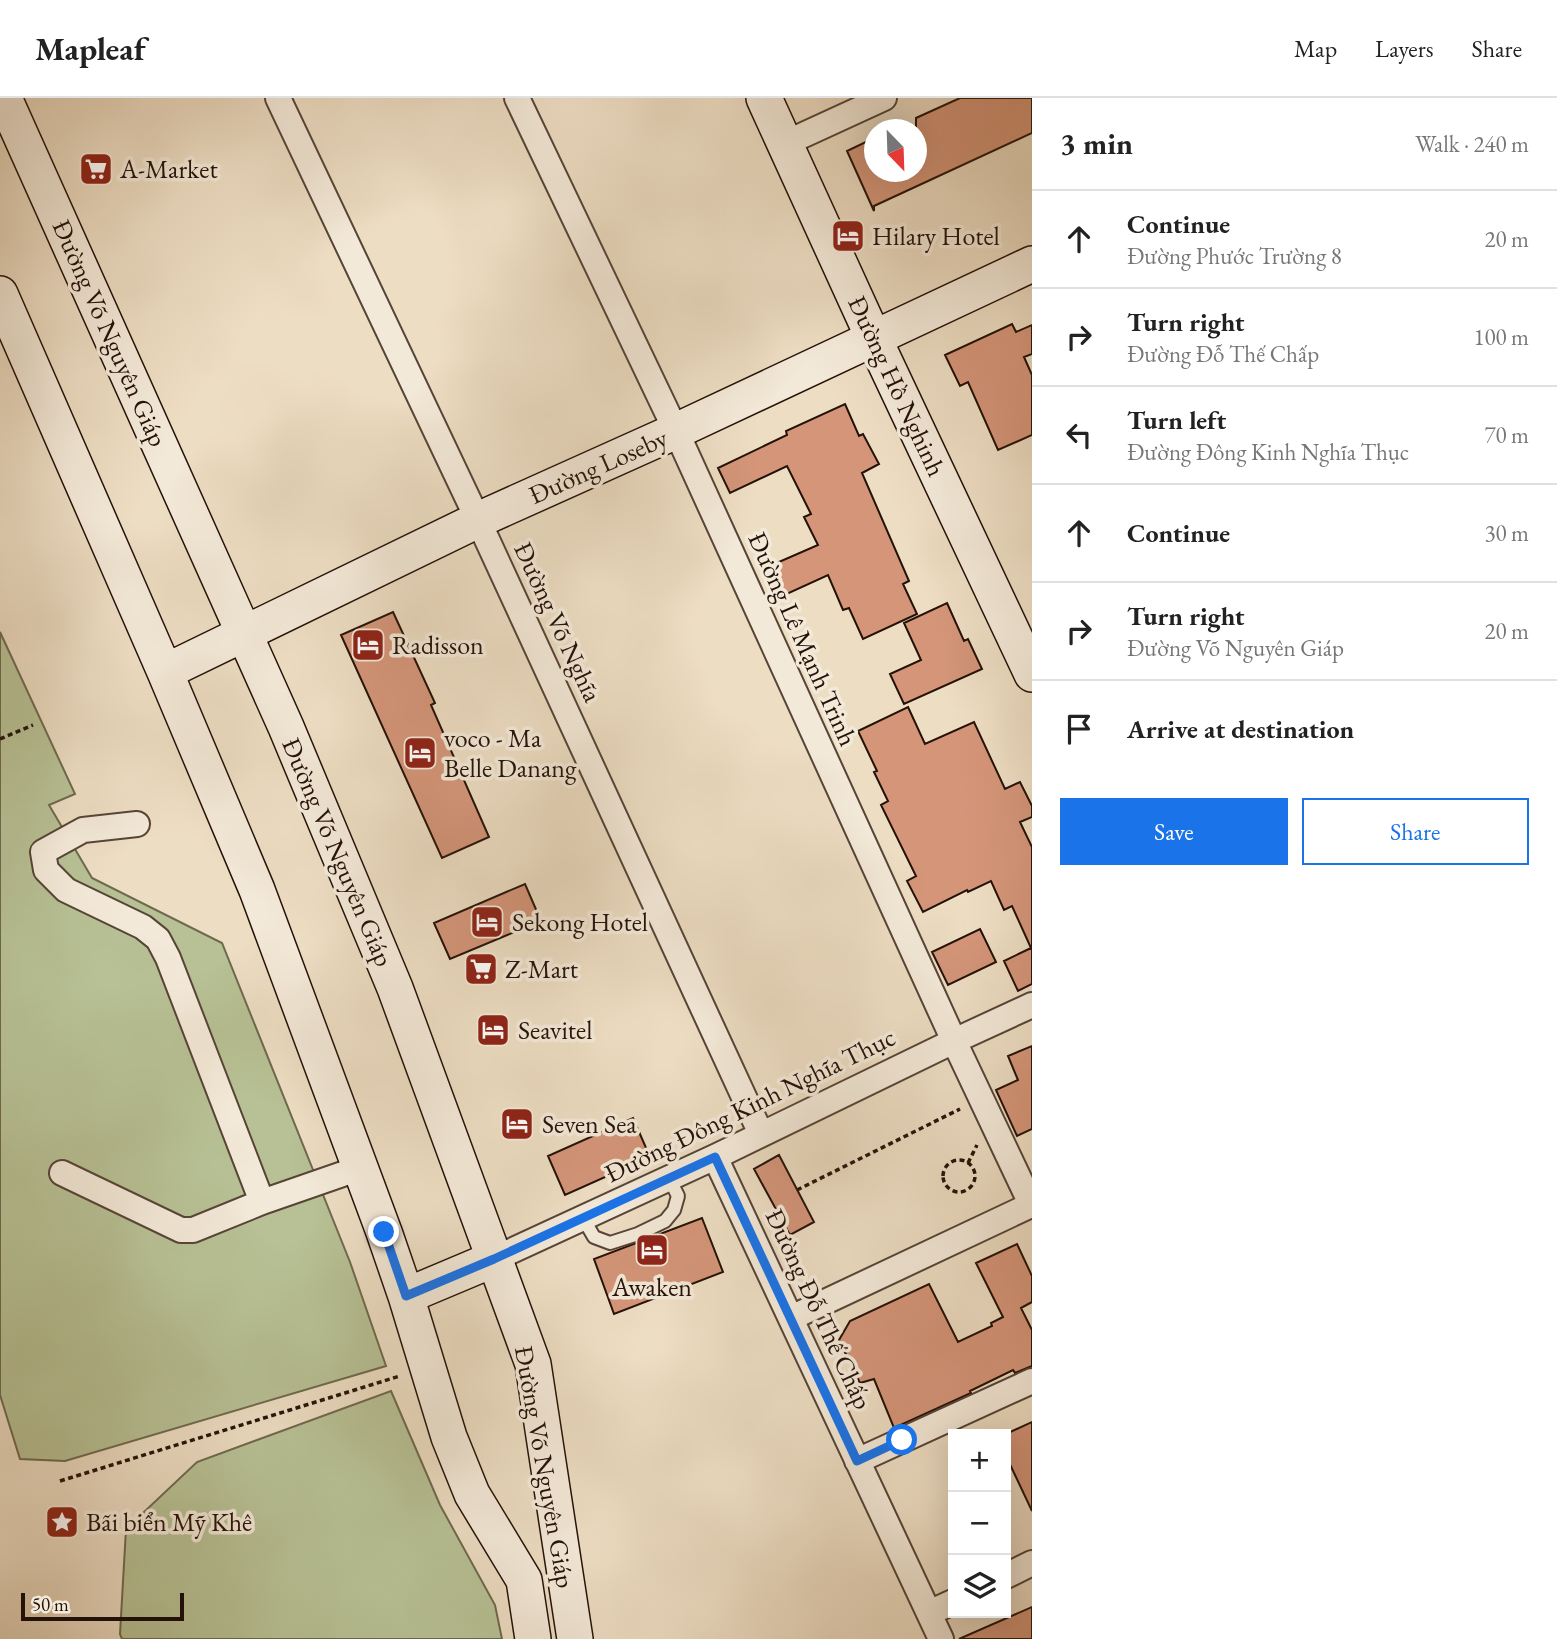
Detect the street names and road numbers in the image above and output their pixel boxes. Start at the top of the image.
street label: Đường Võ Nguyên Giáp [45,214,175,452]
street label: Đường Hồ Nghinh [840,290,954,482]
street label: Đường Loseby [523,420,673,512]
street label: Đường Lê Mạnh Trinh [741,527,865,751]
street label: Đường Võ Nghĩa [506,537,610,708]
street label: Đường Võ Nguyên Giáp [274,733,402,971]
street label: Đường Đông Kinh Nghĩa Thục [599,1020,901,1190]
street label: Đường Đỗ Thế Chấp [758,1203,880,1415]
street label: Đường Võ Nguyên Giáp [507,1343,583,1591]

